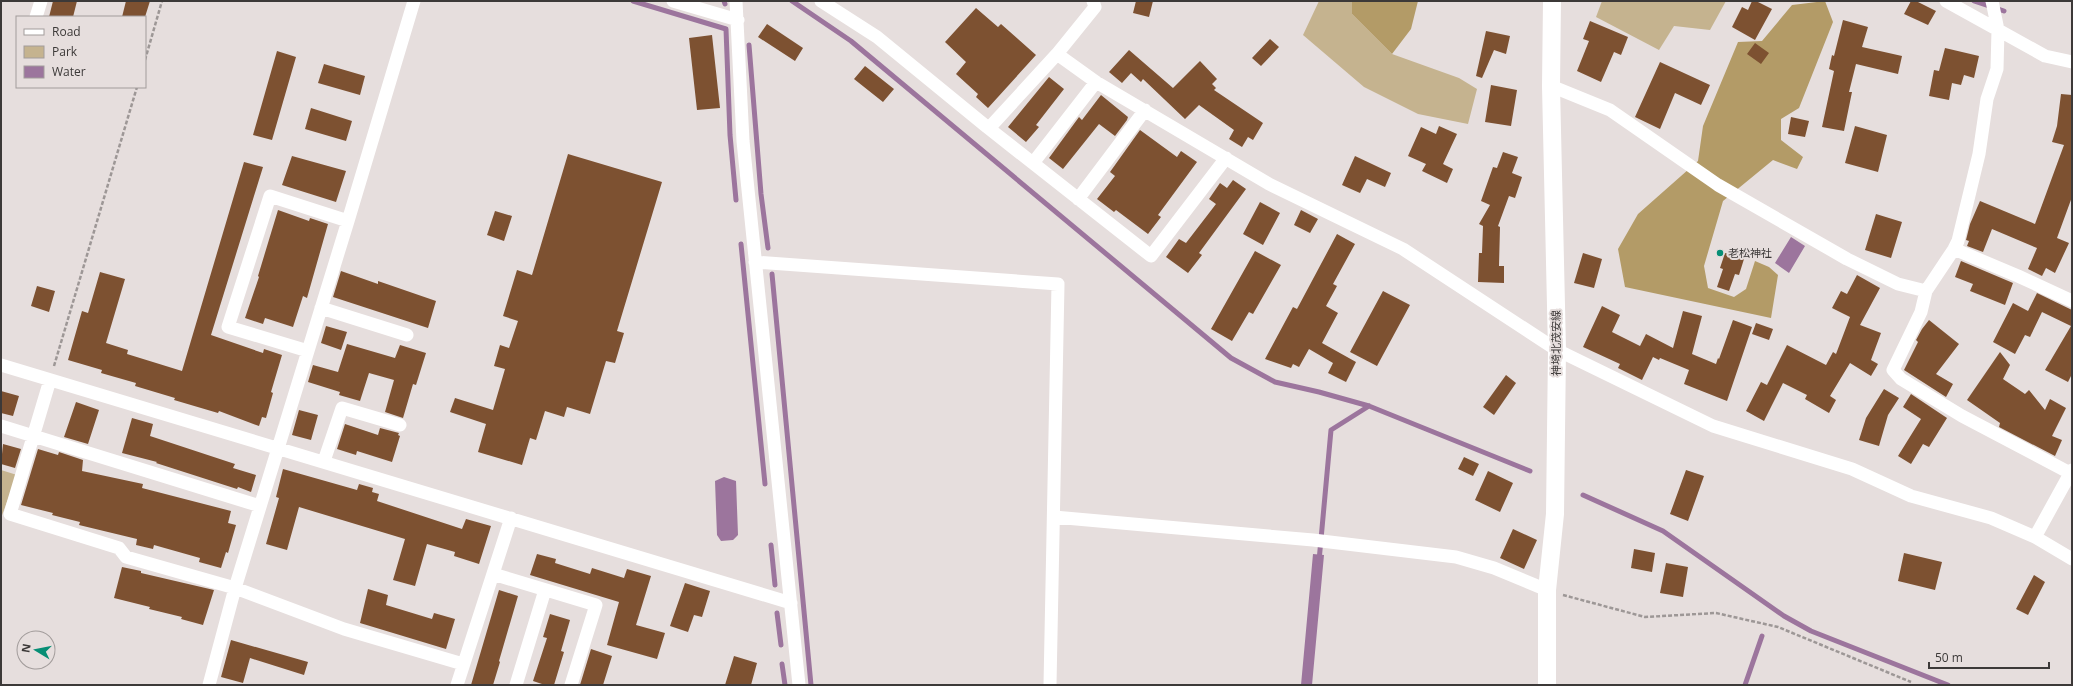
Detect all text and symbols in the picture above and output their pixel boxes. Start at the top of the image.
legend [16,16,146,88]
text: Road [52,23,81,40]
text: Park [52,43,78,60]
text: Water [52,63,86,80]
place label: 老松神社 [1728,245,1772,260]
marker: 老松神社 [1715,248,1725,258]
street label: 神埼北茂安線 [1548,310,1563,376]
north arrow [16,630,56,670]
text: N [17,642,34,654]
scale bar [1929,644,2049,670]
text: 50 m [1935,649,1963,666]

